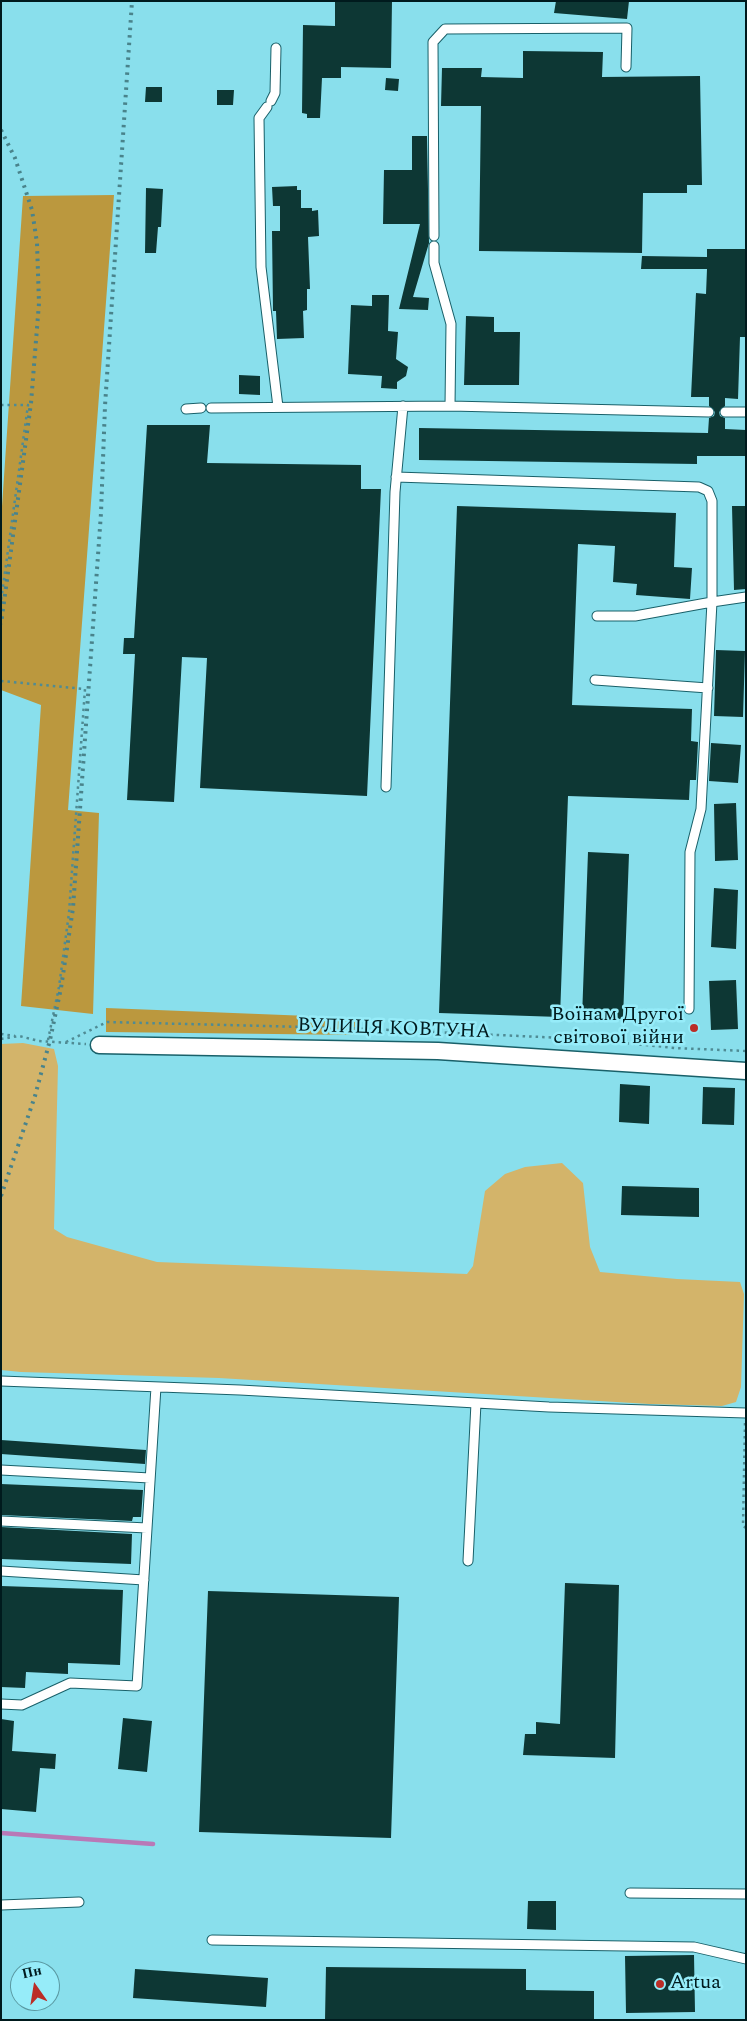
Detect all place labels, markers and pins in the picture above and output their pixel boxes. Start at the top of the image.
place label: Воїнам Другої світової війни [551,1004,684,1051]
marker: Воїнам Другої світової війни [688,1022,700,1034]
place label: Artua [670,1972,721,1996]
marker: Artua [654,1978,666,1990]

